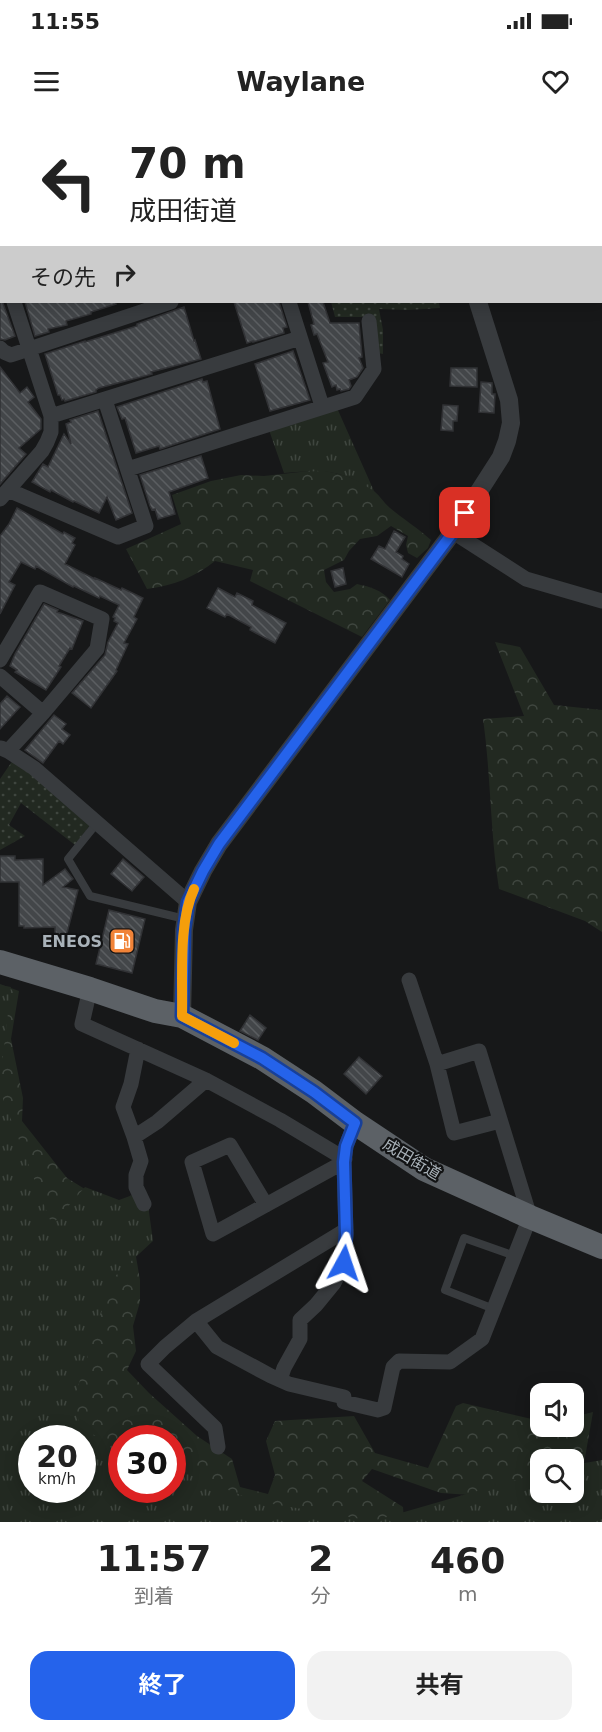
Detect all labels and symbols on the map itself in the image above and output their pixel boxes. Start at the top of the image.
pin [439,487,490,538]
fuel station icon: ENEOS [107,926,137,956]
place label: ENEOS [42,932,102,951]
street label: 成田街道 [380,1134,444,1184]
position arrow [312,1231,376,1295]
speed limit sign: 30 [108,1425,186,1503]

